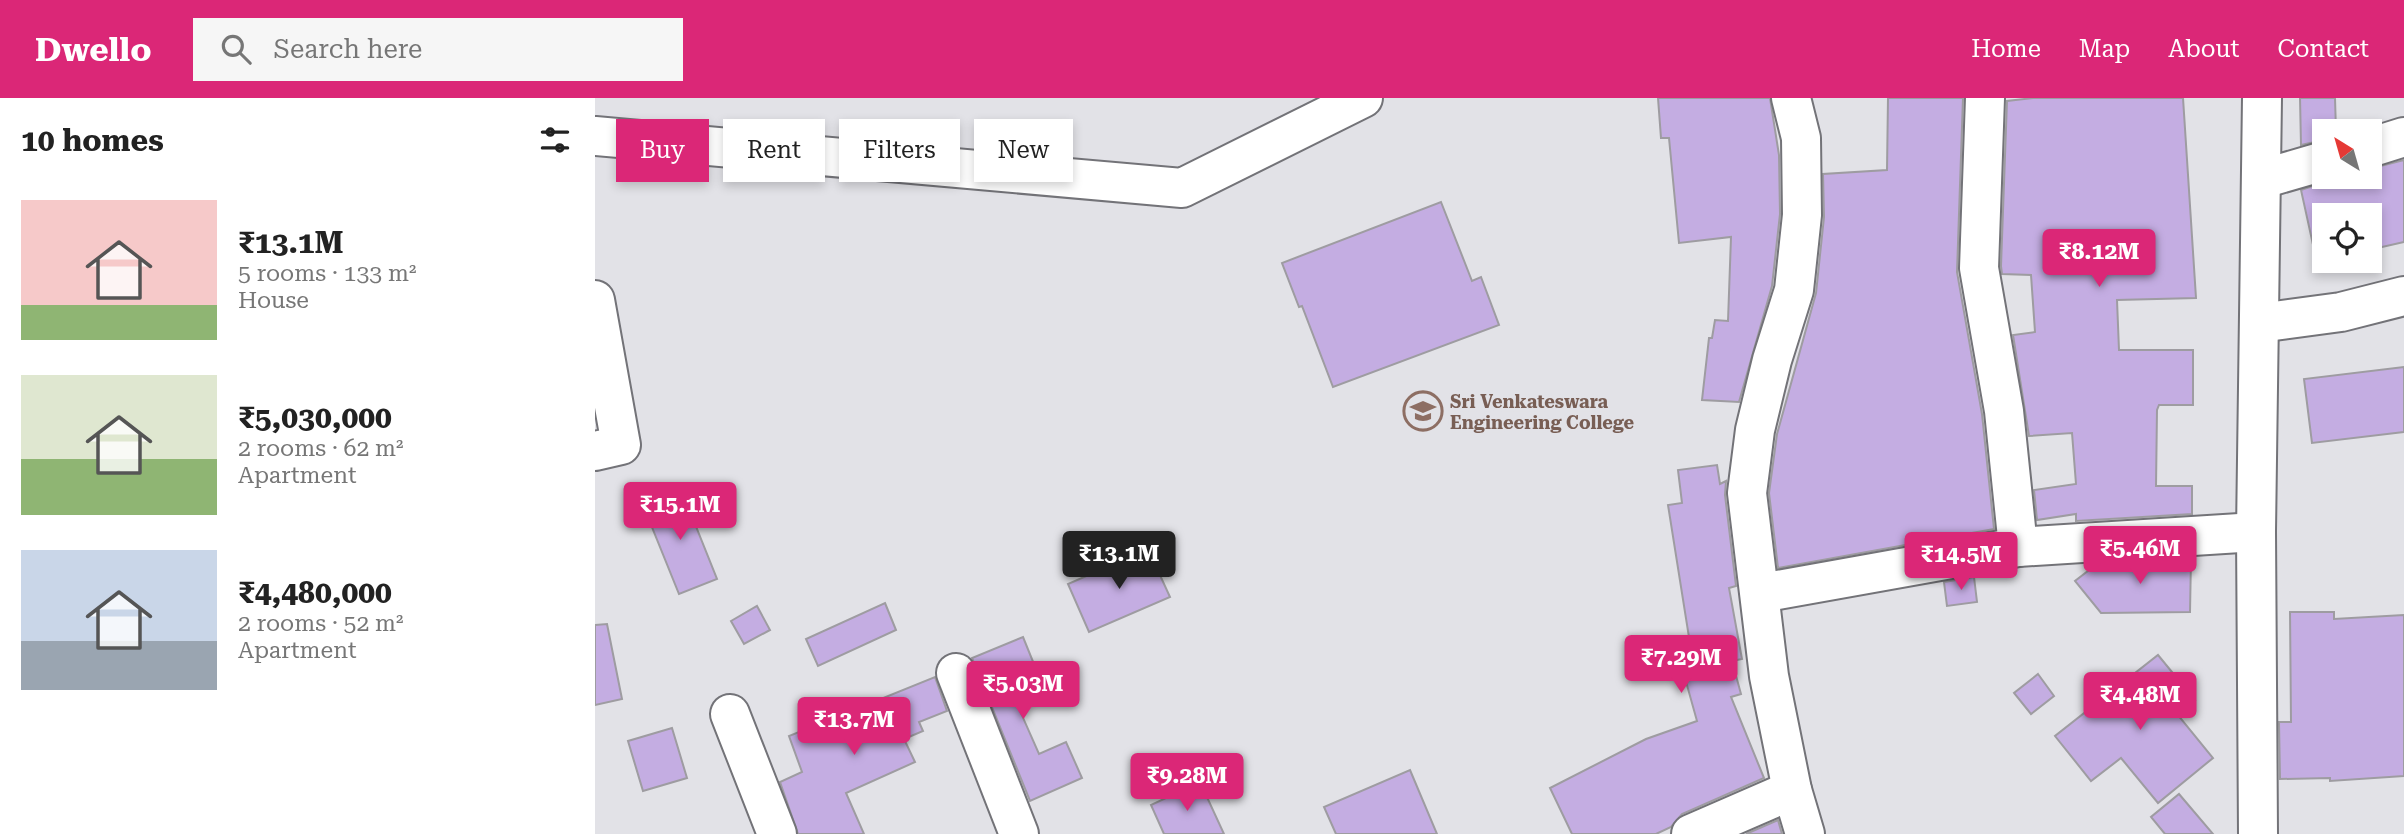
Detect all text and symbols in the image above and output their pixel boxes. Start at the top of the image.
search box [193,18,683,81]
text: Dwello [35,30,151,69]
icon: search [217,30,255,68]
text: Search here [273,34,422,64]
text: Home [1971,35,2041,63]
text: Map [2079,35,2130,63]
text: About [2168,35,2239,63]
text: Contact [2277,35,2369,63]
chip: Buy [616,119,709,182]
chip: Rent [723,119,825,182]
chip: Filters [839,119,960,182]
chip: New [974,119,1073,182]
north arrow [2312,119,2382,189]
map controls [2312,119,2382,273]
icon: filters [536,121,574,159]
text: 10 homes [21,123,164,158]
button: locate [2312,203,2382,273]
text: ₹13.1M [238,225,344,260]
icon: home [77,228,161,312]
pin: ₹8.12M [2042,230,2156,289]
text: ₹8.12M [2059,238,2139,265]
text: 5 rooms · 133 m² [238,260,416,287]
text: House [238,287,309,314]
school or university icon: Sri Venkateswara Engineering College [1402,390,1444,432]
place label: Sri Venkateswara Engineering College [1450,391,1635,433]
text: ₹5,030,000 [238,400,392,435]
icon: home [77,403,161,487]
text: 2 rooms · 62 m² [238,435,404,462]
text: Apartment [238,462,357,489]
pin: ₹15.1M [623,482,737,542]
text: ₹15.1M [640,491,720,518]
pin: ₹5.46M [2083,526,2197,586]
pin: ₹13.1M [1062,532,1176,591]
pin: ₹14.5M [1904,532,2018,592]
text: ₹5.46M [2100,535,2180,562]
text: ₹13.1M [1079,540,1159,567]
text: ₹14.5M [1921,541,2001,568]
text: ₹4,480,000 [238,575,392,610]
icon: home [77,578,161,662]
text: 2 rooms · 52 m² [238,610,404,637]
pin: ₹7.29M [1624,636,1738,695]
text: Apartment [238,637,357,664]
text: ₹7.29M [1641,644,1721,671]
pin: ₹5.03M [966,662,1080,721]
text: ₹5.03M [983,670,1063,697]
pin: ₹4.48M [2083,672,2197,732]
text: ₹4.48M [2100,681,2180,708]
pin: ₹13.7M [797,698,911,757]
text: ₹13.7M [814,706,894,733]
pin: ₹9.28M [1130,754,1244,813]
text: ₹9.28M [1147,762,1227,789]

